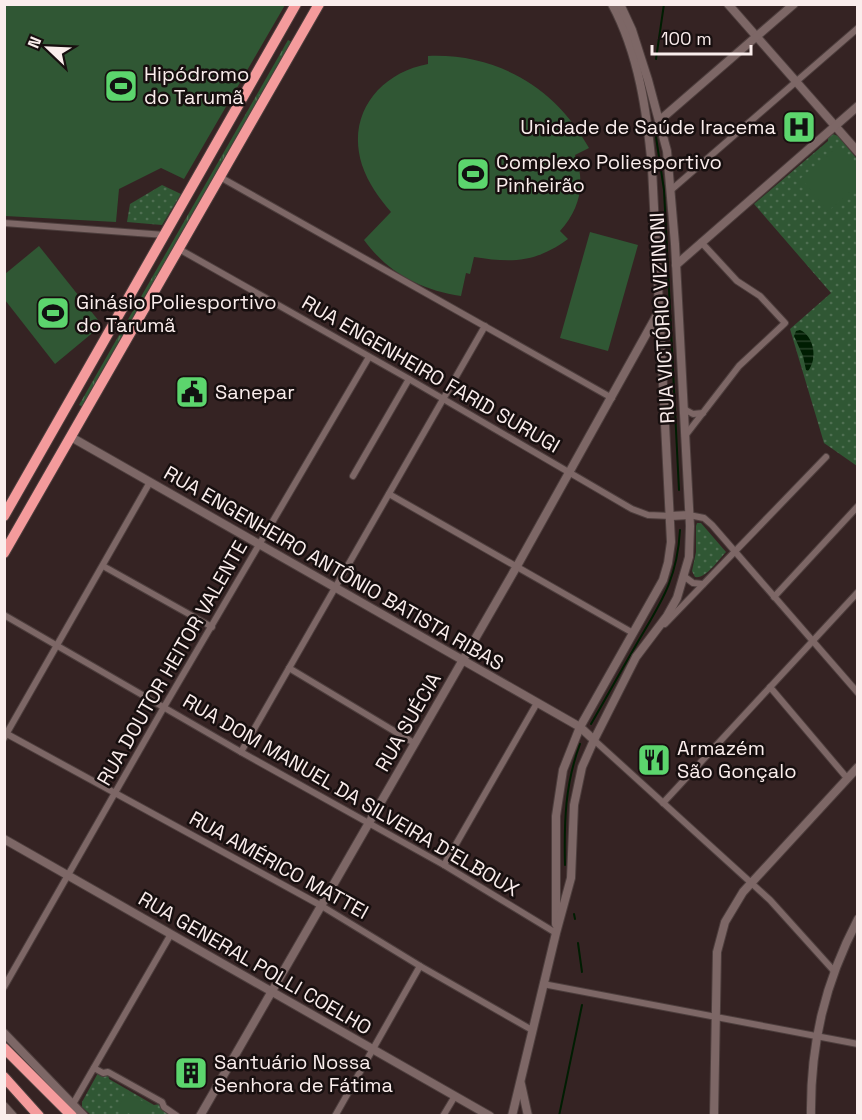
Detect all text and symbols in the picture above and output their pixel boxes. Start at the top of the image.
north arrow [18,18,78,78]
scale bar [652,18,751,56]
text: 100 m [661,27,712,50]
text: N [23,33,46,51]
place label: Hipódromo do Tarumã [144,61,249,110]
sports icon: Hipódromo do Tarumã [103,68,139,104]
hospital icon: Unidade de Saúde Iracema [781,109,817,145]
place label: Unidade de Saúde Iracema [520,114,776,140]
place label: Complexo Poliesportivo Pinheirão [496,149,722,198]
sports icon: Complexo Poliesportivo Pinheirão [455,156,491,192]
street label: RUA VICTÓRIO VIZINONI [643,212,681,424]
place label: Ginásio Poliesportivo do Tarumã [76,289,277,338]
street label: RUA ENGENHEIRO FARID SURUGI [297,289,565,459]
sports icon: Ginásio Poliesportivo do Tarumã [35,295,71,331]
public building icon: Sanepar [174,374,210,410]
place label: Sanepar [215,379,295,405]
street label: RUA ENGENHEIRO ANTÔNIO BATISTA RIBAS [159,460,509,676]
street label: RUA DOUTOR HEITOR VALENTE [91,536,253,790]
street label: RUA SUÉCIA [369,667,447,776]
street label: RUA DOM MANUEL DA SILVEIRA D'ELBOUX [178,688,524,902]
place label: Armazém São Gonçalo [677,735,797,784]
restaurant icon: Armazém São Gonçalo [636,742,672,778]
street label: RUA AMÉRICO MATTEI [185,805,373,925]
street label: RUA GENERAL POLLI COELHO [134,885,376,1041]
place label: Santuário Nossa Senhora de Fátima [214,1049,393,1098]
building icon: Santuário Nossa Senhora de Fátima [173,1055,209,1091]

